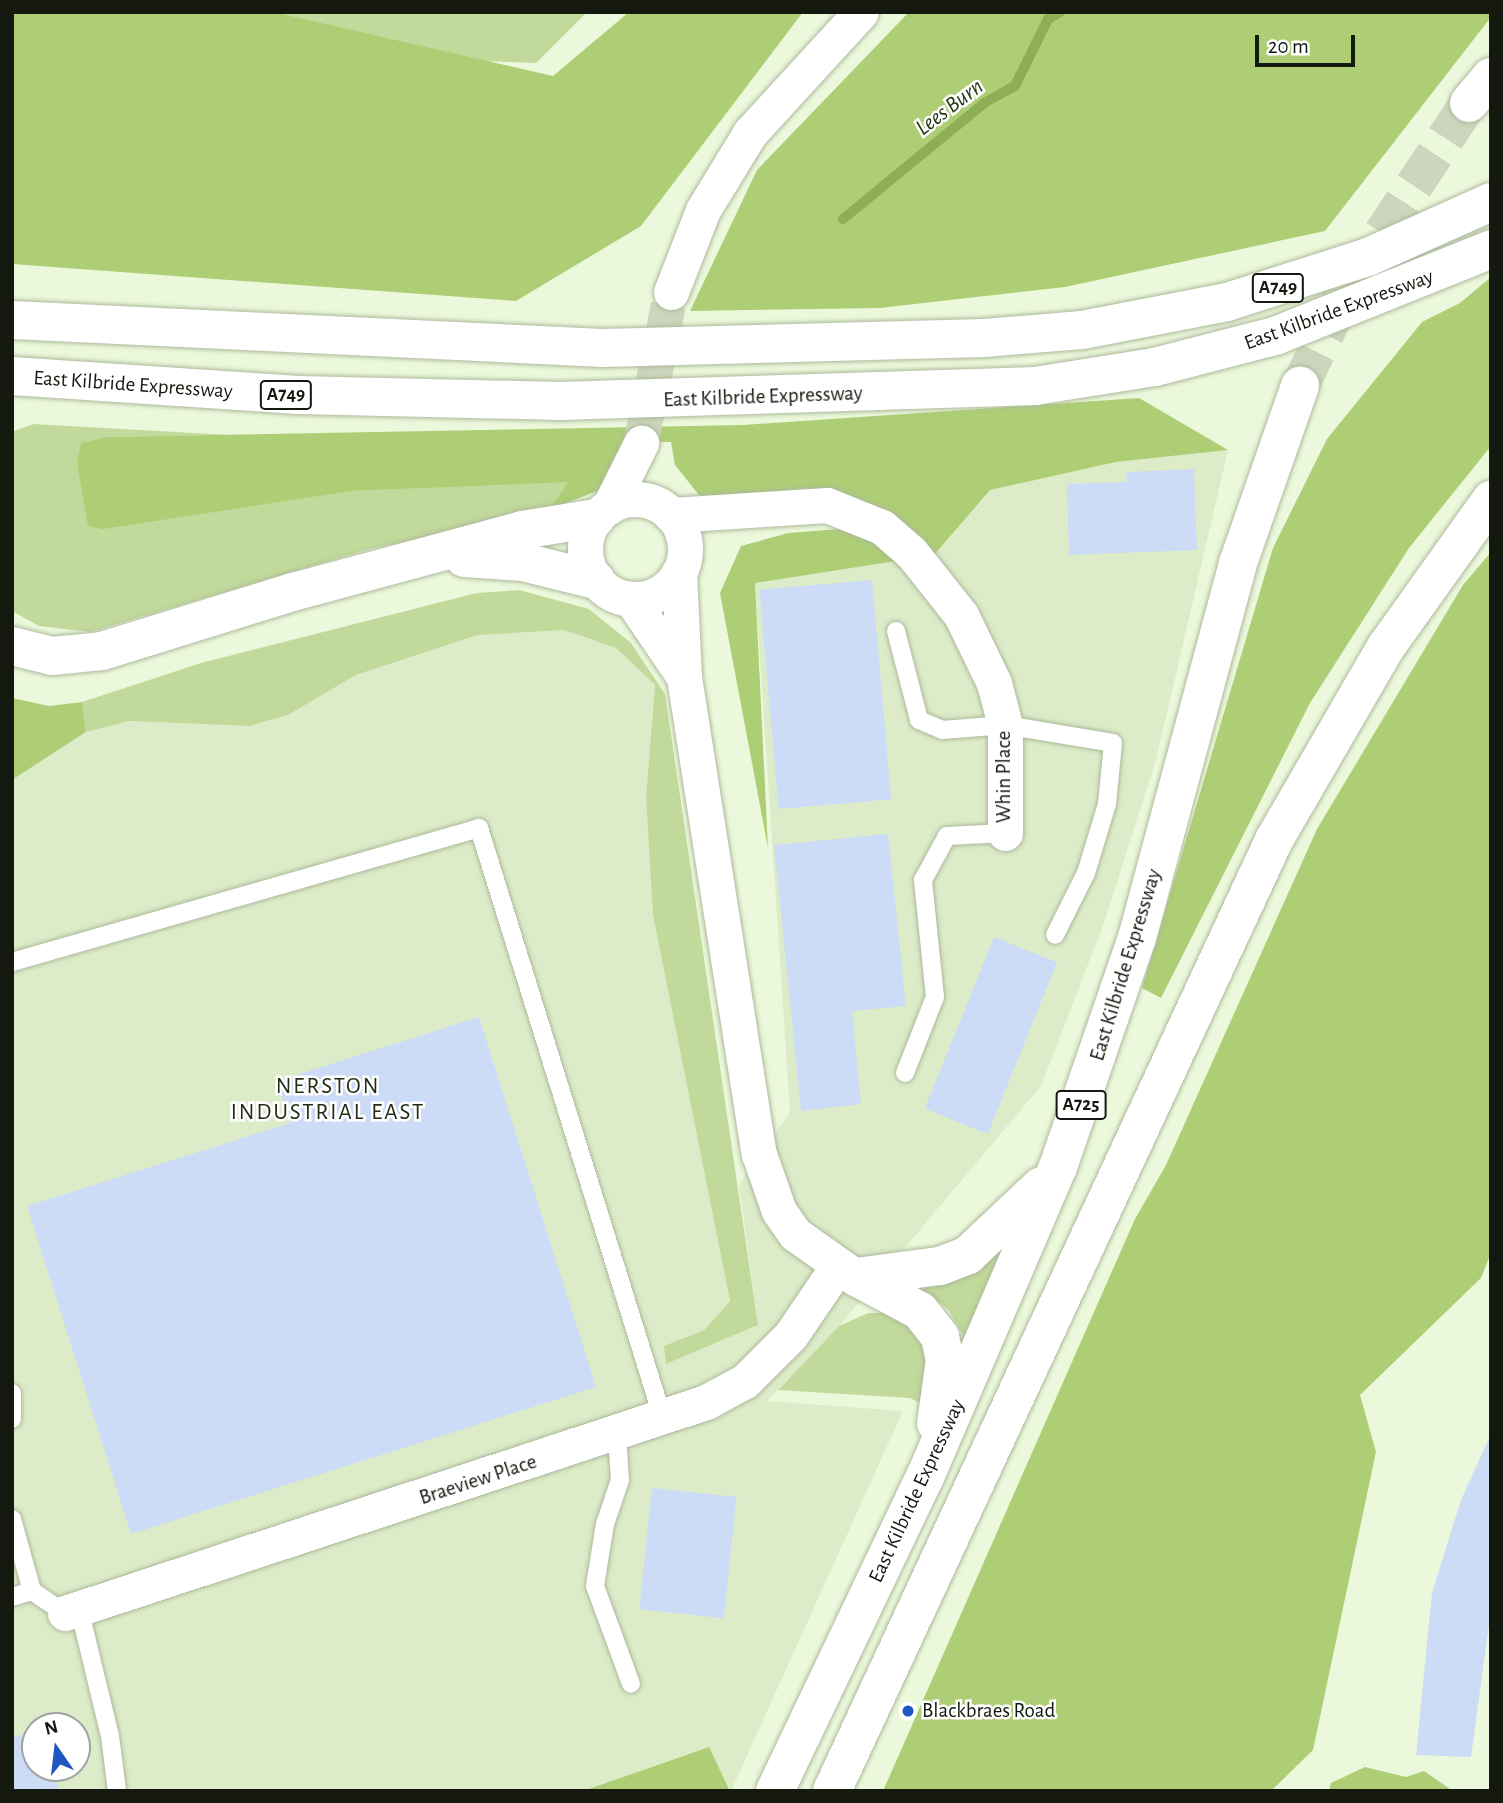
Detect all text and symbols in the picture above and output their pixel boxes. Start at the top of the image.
scale bar [1258,21,1358,65]
text: 20 m [1268,36,1309,57]
water label: Lees Burn [911,74,989,142]
street label: East Kilbride Expressway [1241,264,1437,356]
road number: A749 [1252,272,1304,304]
street label: East Kilbride Expressway [33,365,233,405]
road number: A749 [260,380,312,410]
street label: East Kilbride Expressway [663,381,863,413]
street label: Whin Place [991,731,1017,823]
street label: East Kilbride Expressway [1085,866,1167,1064]
district label: NERSTON INDUSTRIAL EAST [233,1073,423,1127]
road number: A725 [1055,1090,1107,1120]
street label: East Kilbride Expressway [863,1395,971,1587]
street label: Braeview Place [416,1449,540,1511]
place label: Blackbraes Road [922,1698,1055,1724]
marker: Blackbraes Road [900,1703,916,1719]
north arrow [21,1712,91,1782]
text: N [43,1717,60,1739]

